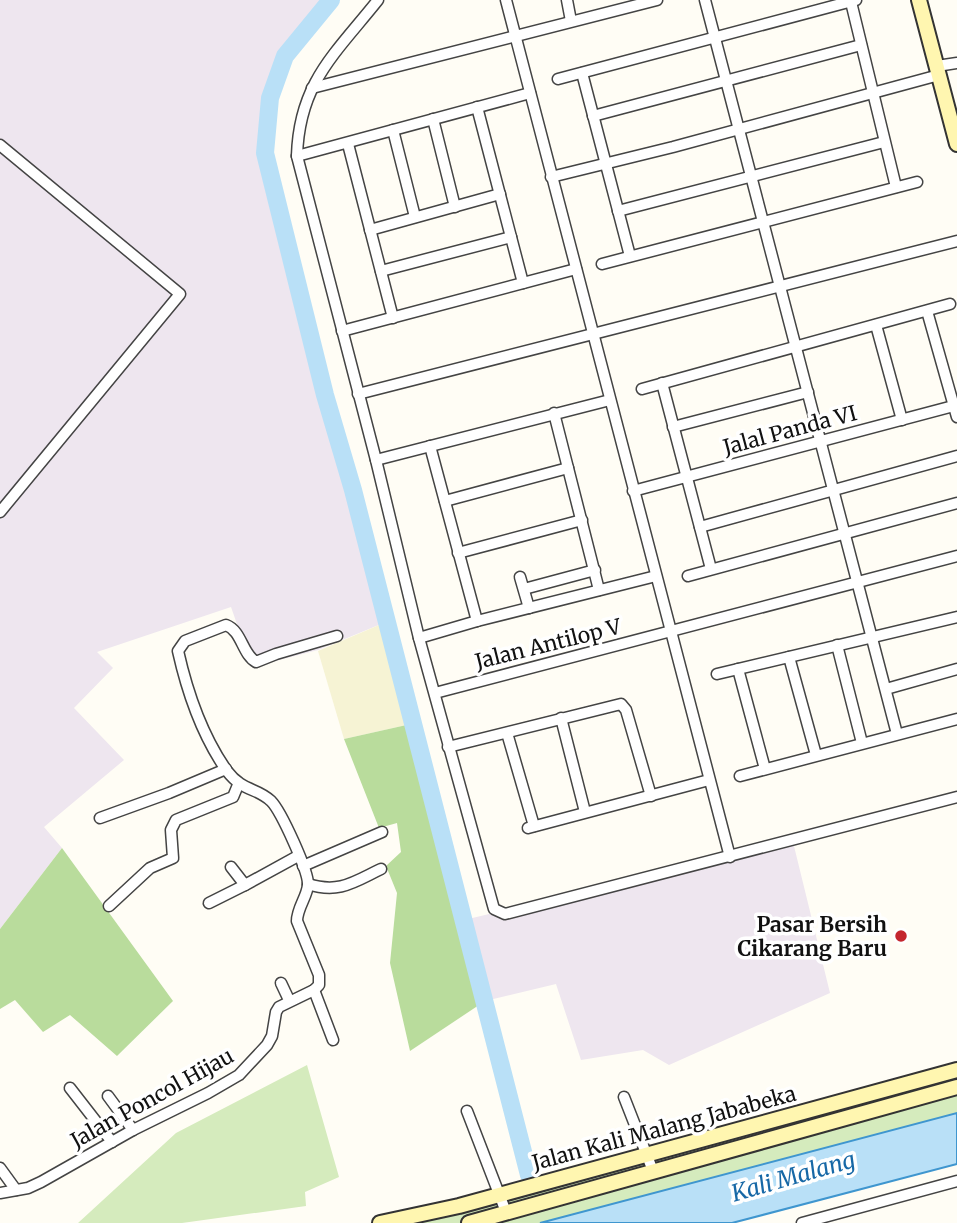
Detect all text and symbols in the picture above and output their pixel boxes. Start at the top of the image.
street label: Jalal Panda VI [719,399,860,461]
street label: Jalan Antilop V [471,613,625,675]
place label: Pasar Bersih Cikarang Baru [737,911,887,962]
marker: Pasar Bersih Cikarang Baru [893,928,909,944]
street label: Jalan Poncol Hijau [65,1042,238,1154]
street label: Jalan Kali Malang Jababeka [529,1081,799,1175]
water label: Kali Malang [728,1145,858,1207]

